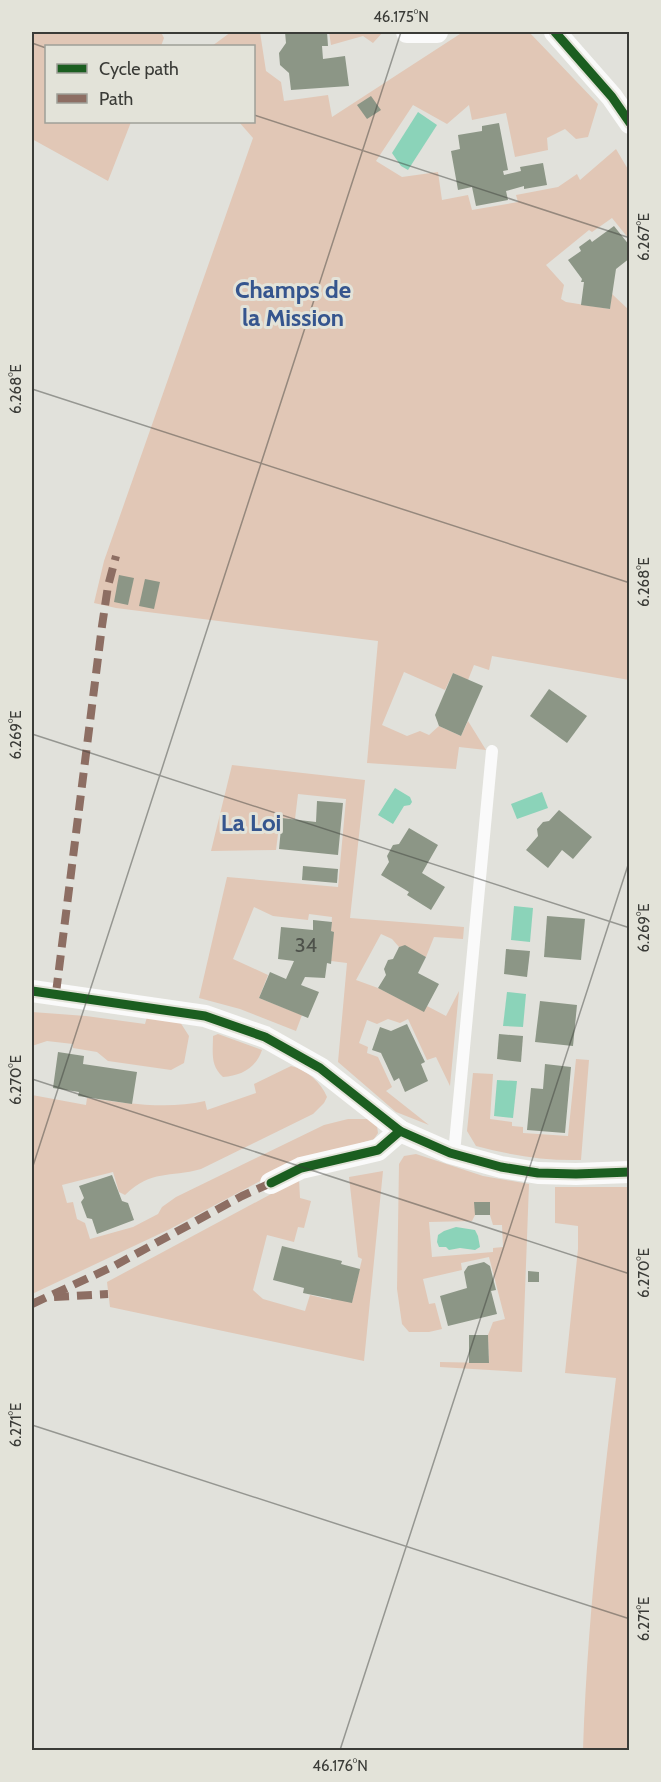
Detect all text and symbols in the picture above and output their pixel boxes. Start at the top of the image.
text: 46.175°N [373,8,429,26]
legend [45,45,255,123]
text: Cycle path [99,58,179,80]
text: Path [99,88,133,110]
text: 6.267°E [635,213,653,261]
district label: Champs de la Mission [235,275,351,332]
text: 6.268°E [7,364,25,414]
text: 6.268°E [635,557,653,607]
text: 6.269°E [7,710,25,760]
district label: La Loi [221,808,281,837]
text: 6.269°E [635,903,653,953]
house number: 34 [295,933,318,957]
text: 6.270°E [7,1055,25,1105]
text: 6.270°E [635,1248,653,1298]
text: 6.271°E [7,1403,25,1447]
text: 6.271°E [635,1597,653,1641]
text: 46.176°N [312,1757,368,1775]

